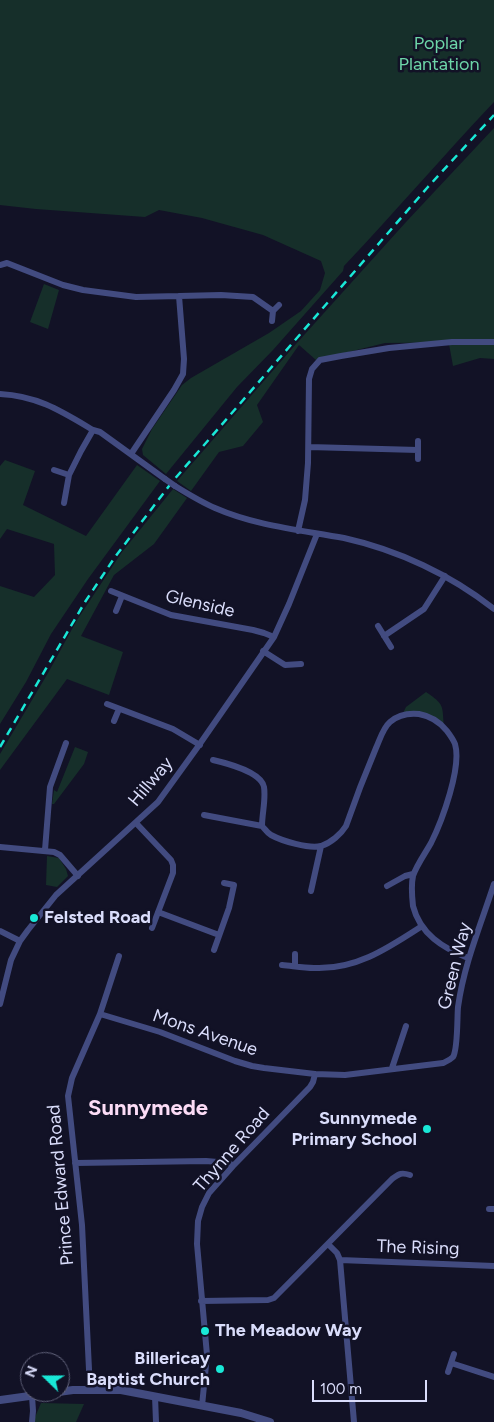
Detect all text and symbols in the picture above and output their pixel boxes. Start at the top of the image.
park label: Poplar Plantation [398,33,480,76]
street label: Glenside [163,586,237,622]
street label: Hillway [124,753,178,811]
place label: Felsted Road [44,907,151,929]
marker: Felsted Road [28,912,40,924]
street label: Green Way [434,920,476,1012]
street label: Mons Avenue [150,1005,260,1061]
district label: Sunnymede [88,1096,208,1122]
street label: Thynne Road [189,1103,275,1197]
street label: Prince Edward Road [43,1104,79,1266]
place label: Sunnymede Primary School [292,1108,417,1150]
marker: Sunnymede Primary School [421,1123,433,1135]
street label: The Rising [376,1236,460,1260]
place label: The Meadow Way [215,1320,362,1342]
marker: The Meadow Way [199,1325,211,1337]
place label: Billericay Baptist Church [86,1348,210,1390]
north arrow [20,1352,70,1402]
text: N [22,1363,41,1380]
marker: Billericay Baptist Church [214,1363,226,1375]
scale bar [314,1370,429,1402]
text: 100 m [320,1380,362,1398]

